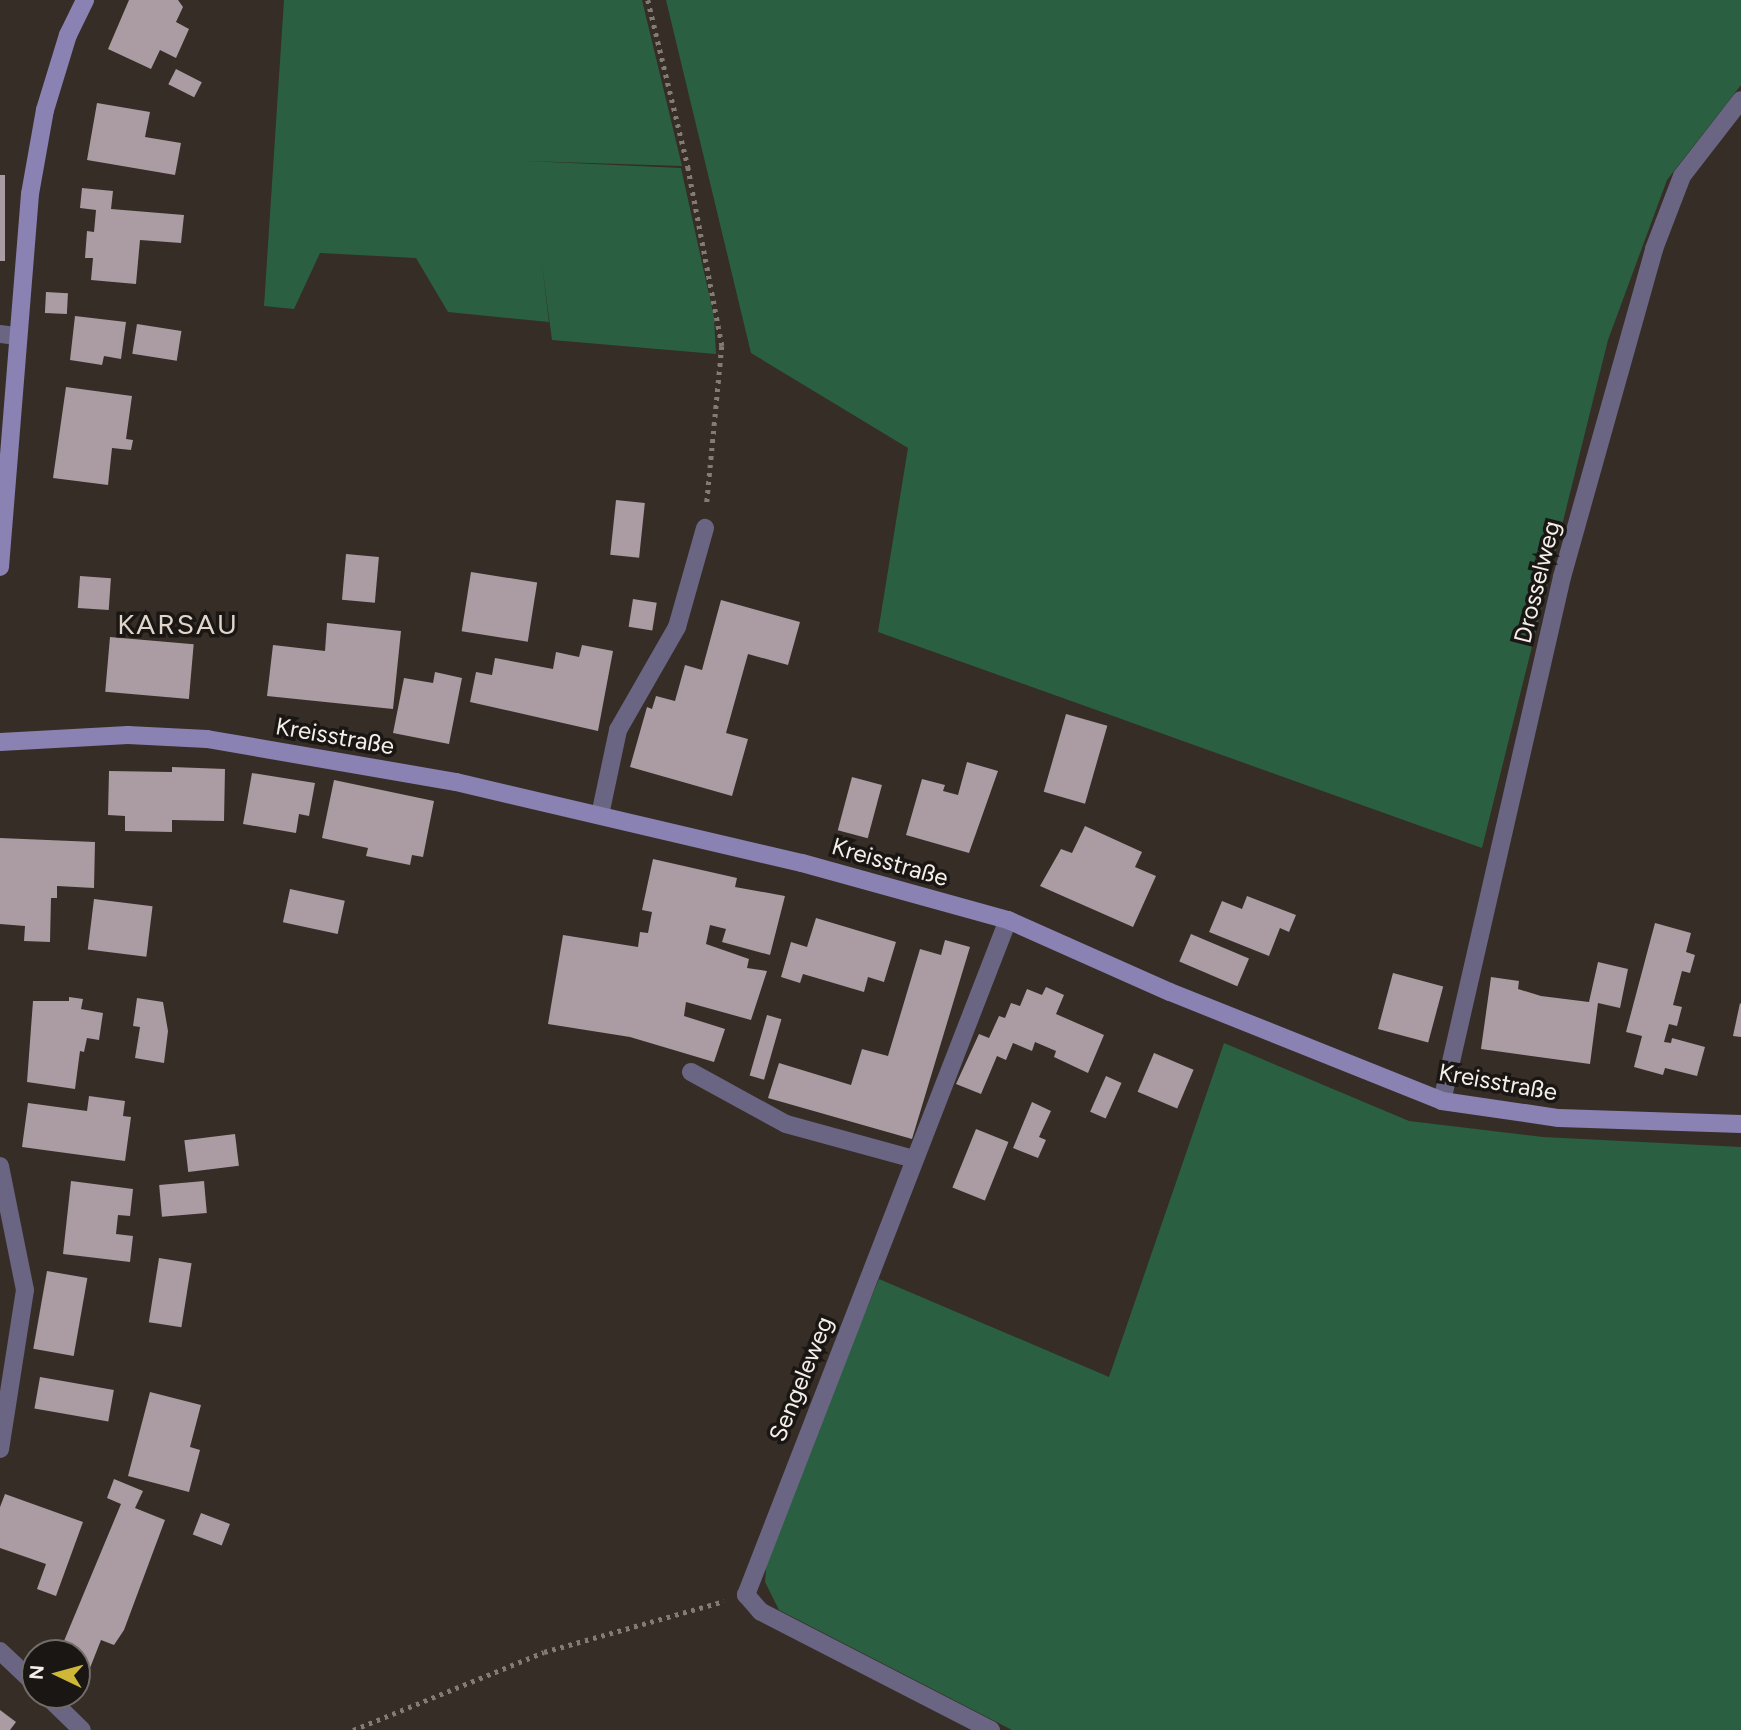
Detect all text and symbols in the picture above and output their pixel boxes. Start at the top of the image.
street label: Drosselweg [1508,518,1566,646]
district label: KARSAU [118,607,238,641]
street label: Kreisstraße [274,711,396,761]
street label: Kreisstraße [828,832,952,892]
street label: Kreisstraße [1437,1057,1559,1107]
street label: Sengeleweg [763,1312,839,1446]
north arrow [21,1639,91,1709]
text: N [24,1664,49,1681]

